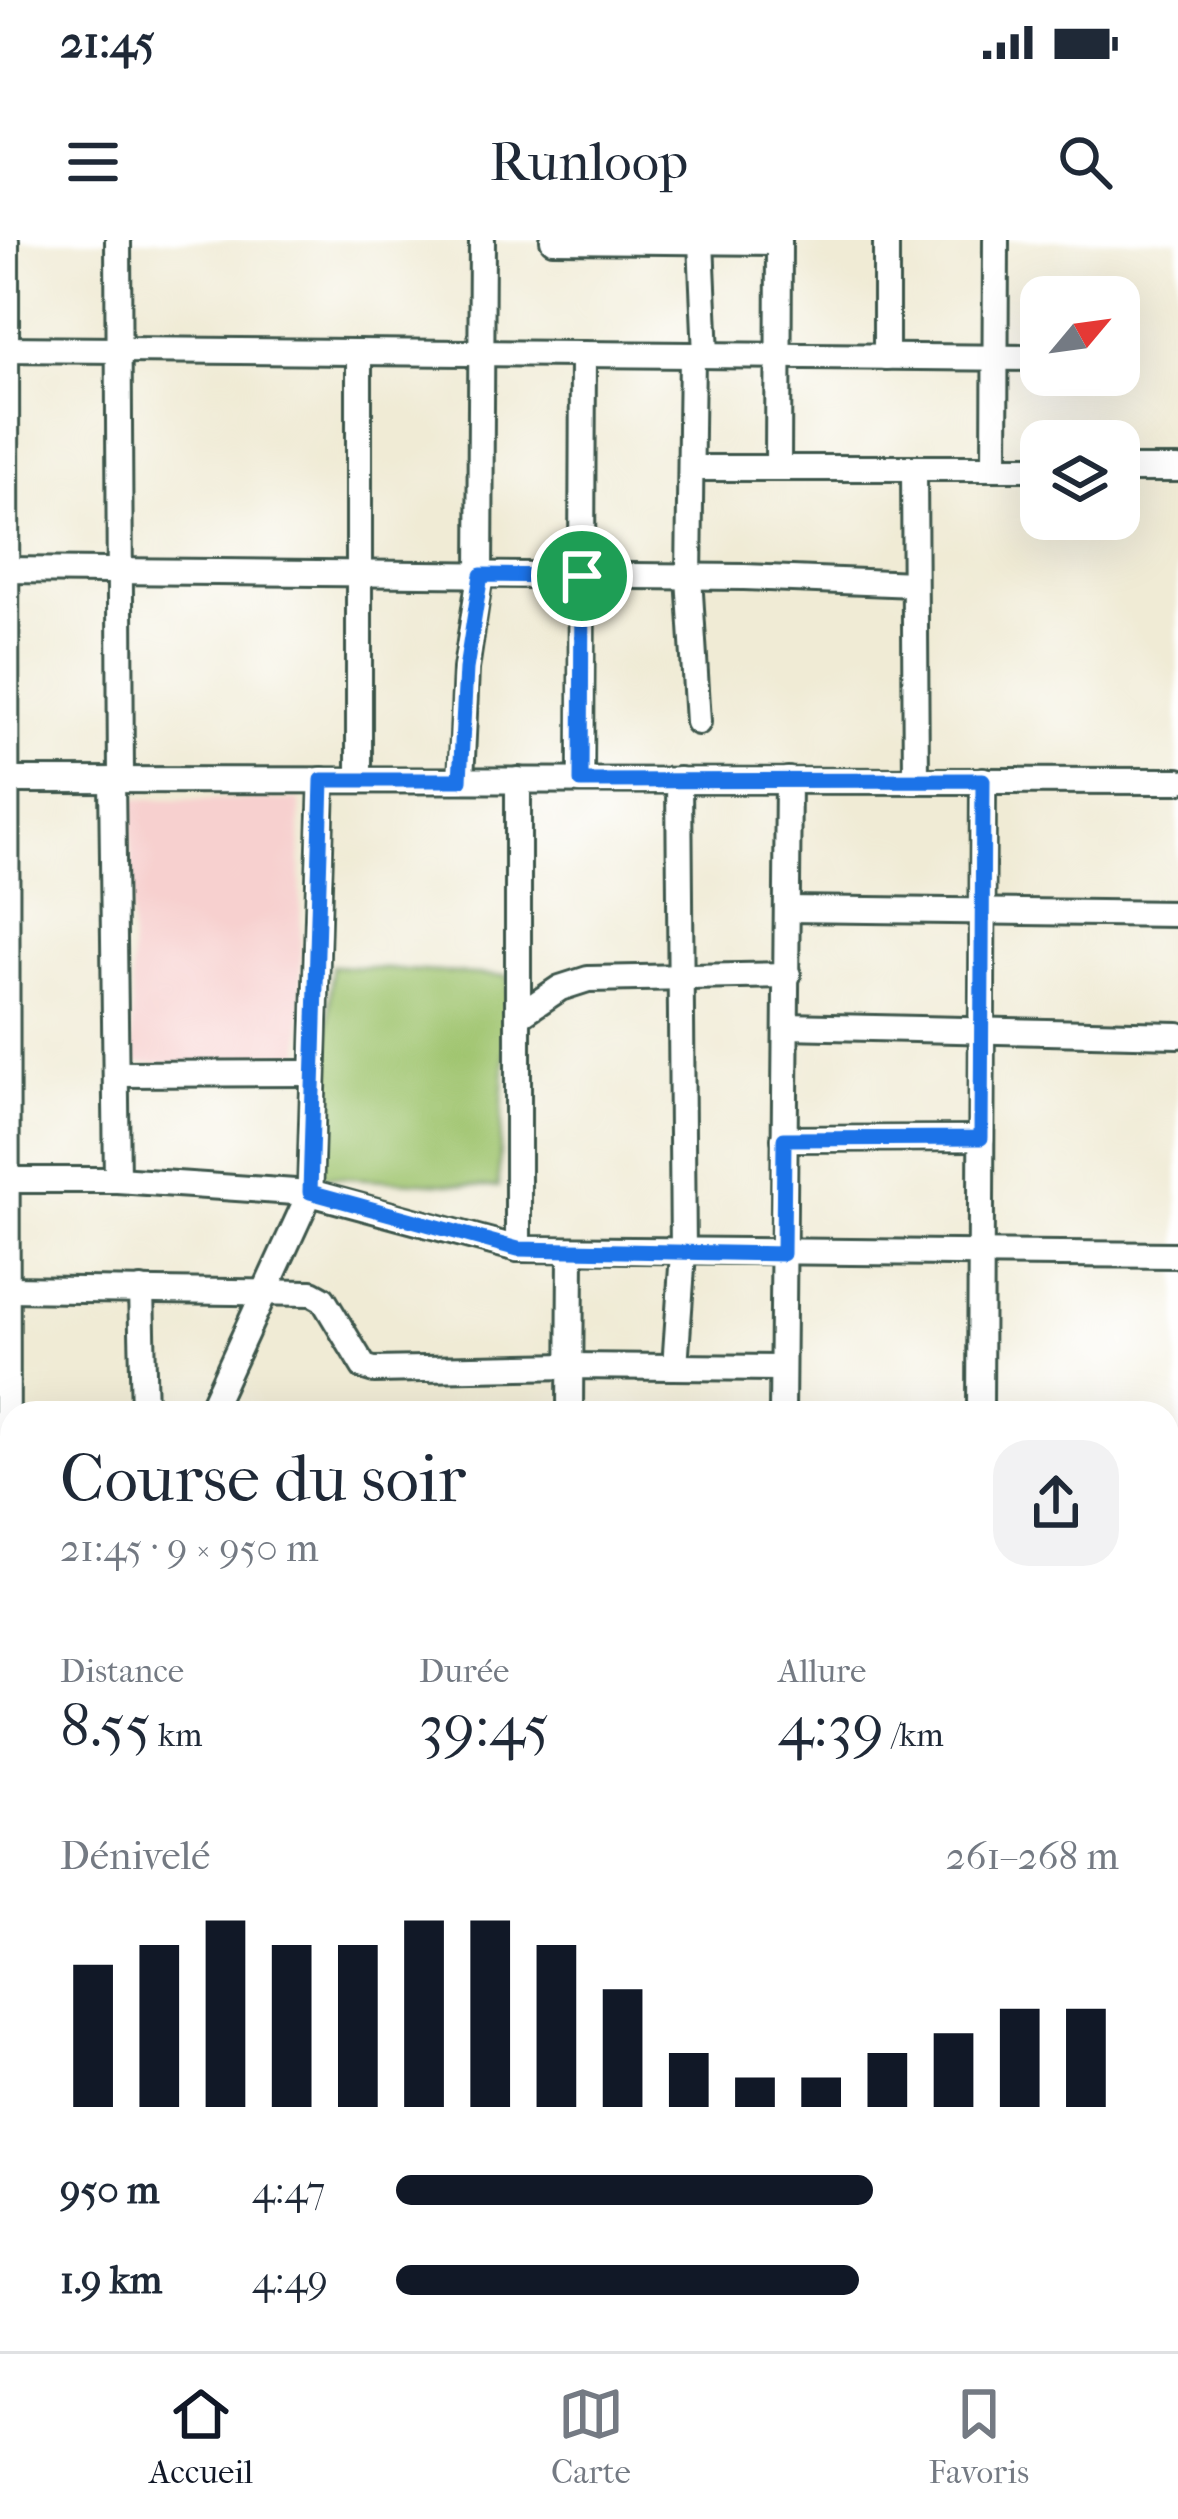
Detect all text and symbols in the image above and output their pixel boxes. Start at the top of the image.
text: 21:45 [60,16,155,69]
icon: menu [60,129,126,195]
icon: search [1052,129,1118,195]
text: Runloop [490,131,688,194]
north arrow [1020,276,1140,396]
map controls [1020,276,1140,540]
button: layers [1020,420,1140,540]
pin [531,525,633,627]
icon: arrive [549,543,615,609]
button: share [993,1440,1119,1566]
text: Course du soir [60,1441,466,1518]
text: 21:45 · 9 × 950 m [60,1525,319,1571]
text: Distance [60,1652,184,1691]
text: Durée [419,1652,509,1691]
text: Allure [778,1652,866,1691]
text: 8.55 [60,1691,151,1762]
text: 39:45 [419,1691,549,1762]
text: 4:39 [778,1691,884,1762]
text: km [151,1716,202,1755]
text: /km [884,1716,944,1755]
text: Dénivelé [60,1833,210,1879]
text: 261–268 m [946,1833,1119,1879]
text: 950 m [60,2167,159,2213]
text: 4:47 [252,2167,325,2213]
text: 1.9 km [60,2257,162,2303]
text: 4:49 [252,2257,328,2303]
tab: Accueil [149,2381,253,2492]
tab: Carte [551,2381,631,2492]
tab: Favoris [929,2381,1029,2492]

